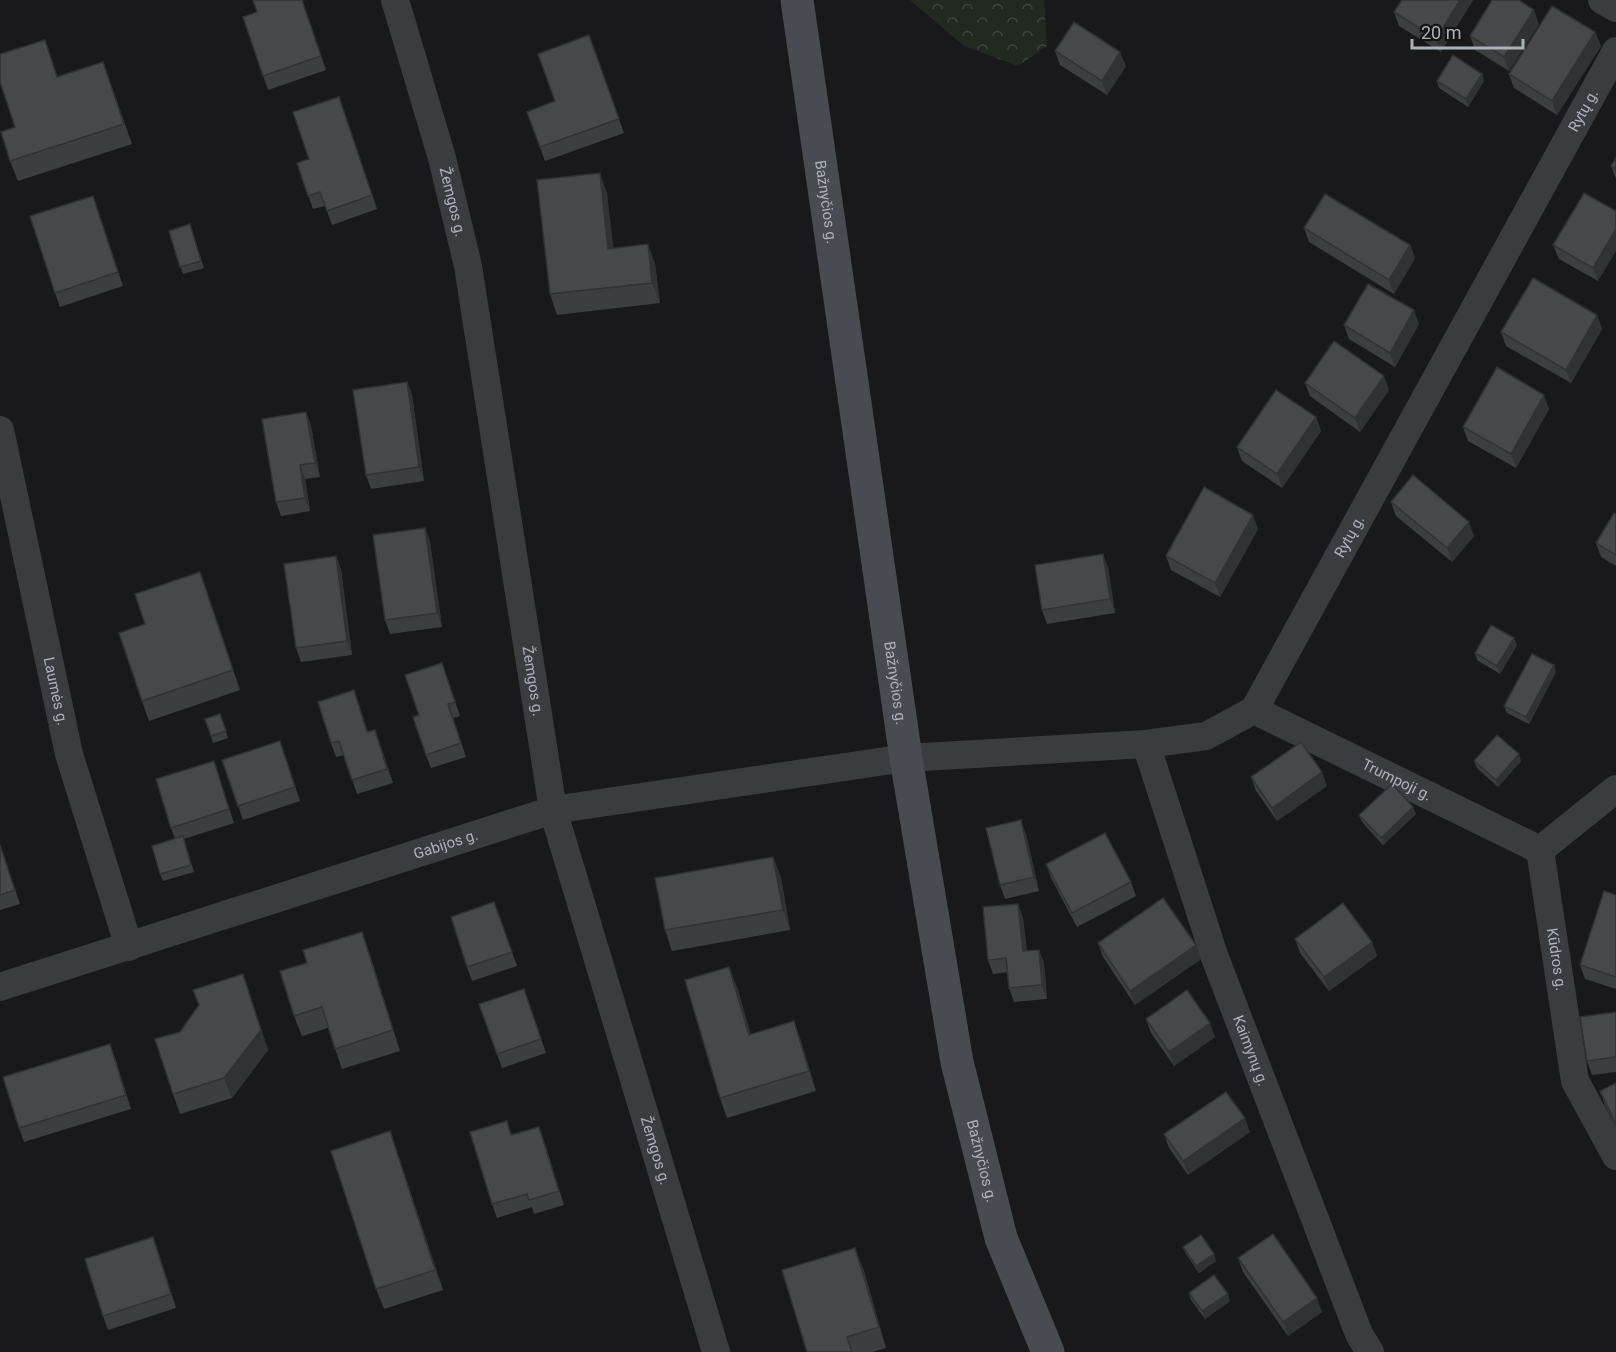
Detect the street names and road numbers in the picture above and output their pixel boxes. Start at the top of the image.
street label: Rytų g. [1564,86,1602,135]
street label: Bažnyčios g. [811,159,841,245]
street label: Žemgos g. [436,165,470,238]
street label: Rytų g. [1330,512,1368,561]
street label: Bažnyčios g. [880,640,910,726]
street label: Žemgos g. [518,645,547,717]
street label: Laumės g. [40,655,72,727]
street label: Trumpoji g. [1359,755,1435,805]
street label: Gabijos g. [411,826,480,863]
street label: Kūdros g. [1543,927,1570,992]
street label: Kaimynų g. [1229,1013,1272,1088]
street label: Žemgos g. [637,1114,674,1187]
street label: Bažnyčios g. [963,1118,1001,1204]

